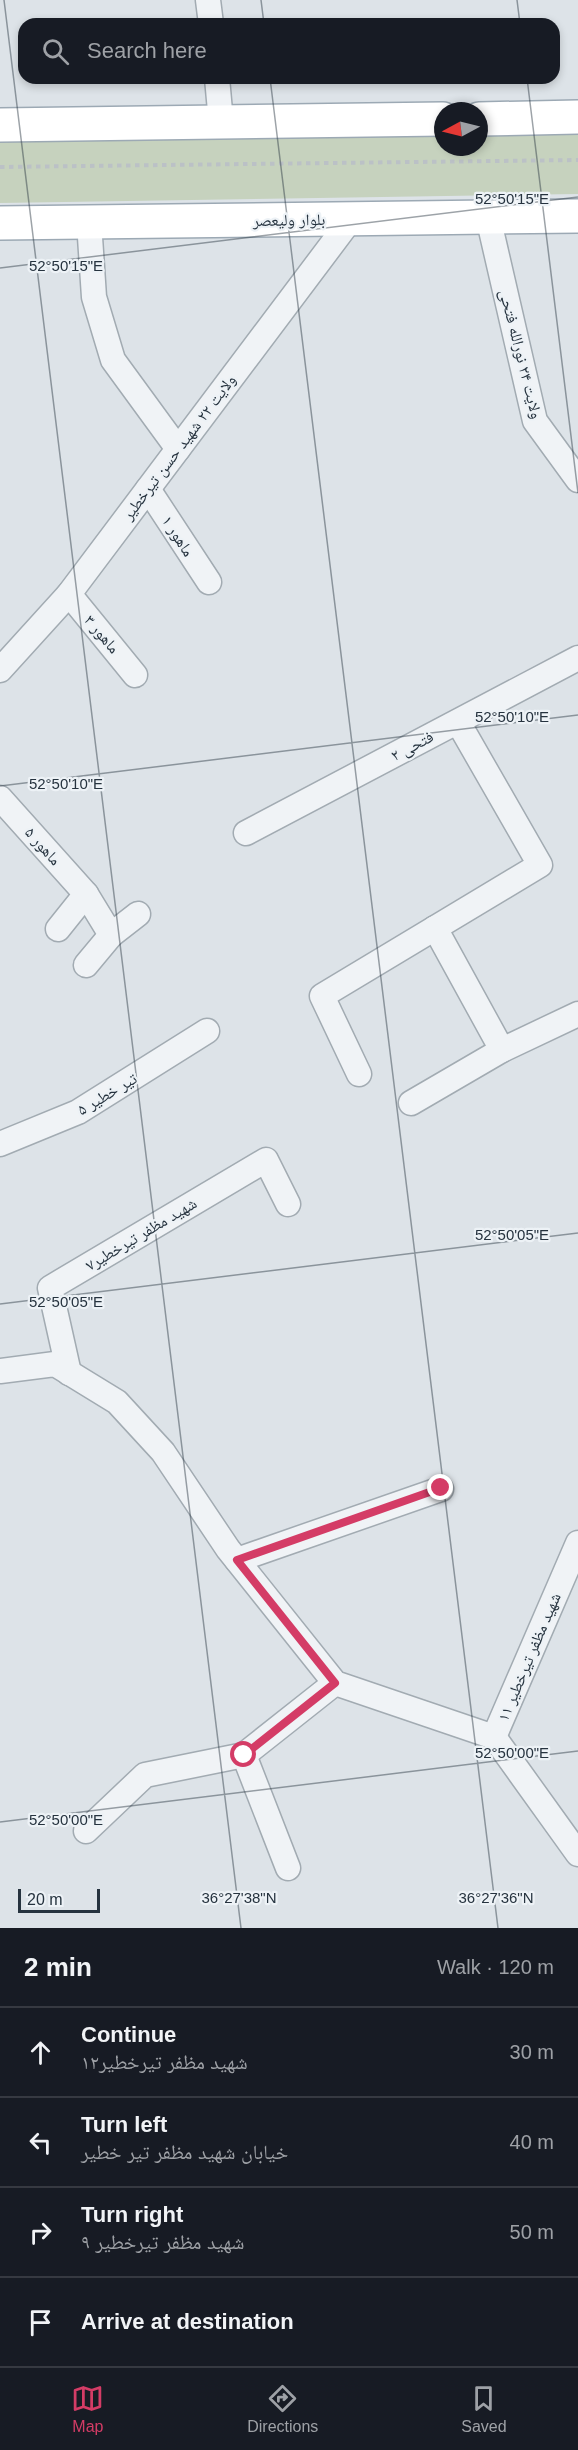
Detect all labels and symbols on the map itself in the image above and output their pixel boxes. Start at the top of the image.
north arrow [434,102,488,156]
text: 52°50'15"E [475,190,549,207]
street label: بلوار ولیعصر [252,211,325,230]
text: 52°50'15"E [29,257,103,274]
street label: ولایت ۲۴ نورالله فتحی [495,288,545,421]
street label: ولایت ۲۲ شهید حسن تیرخطیر [118,371,241,525]
street label: ماهور ۱ [158,513,197,560]
street label: ماهور ۳ [80,611,123,657]
text: 52°50'10"E [475,708,549,725]
street label: فتحی ۲ [388,728,437,766]
text: 52°50'10"E [29,775,103,792]
street label: ماهور ۵ [21,824,64,869]
street label: تیر خطیر ۵ [74,1070,141,1119]
street label: شهید مظفر تیرخطیر۷ [83,1194,200,1275]
text: 52°50'05"E [475,1226,549,1243]
text: 52°50'05"E [29,1293,103,1310]
route end [427,1474,453,1500]
street label: شهید مظفر تیرخطیر ۱۱ [494,1590,565,1724]
route start [230,1741,256,1767]
text: 52°50'00"E [475,1744,549,1761]
text: 52°50'00"E [29,1811,103,1828]
scale bar [18,1886,100,1914]
text: 36°27'38"N [201,1889,277,1906]
text: 36°27'36"N [458,1889,534,1906]

